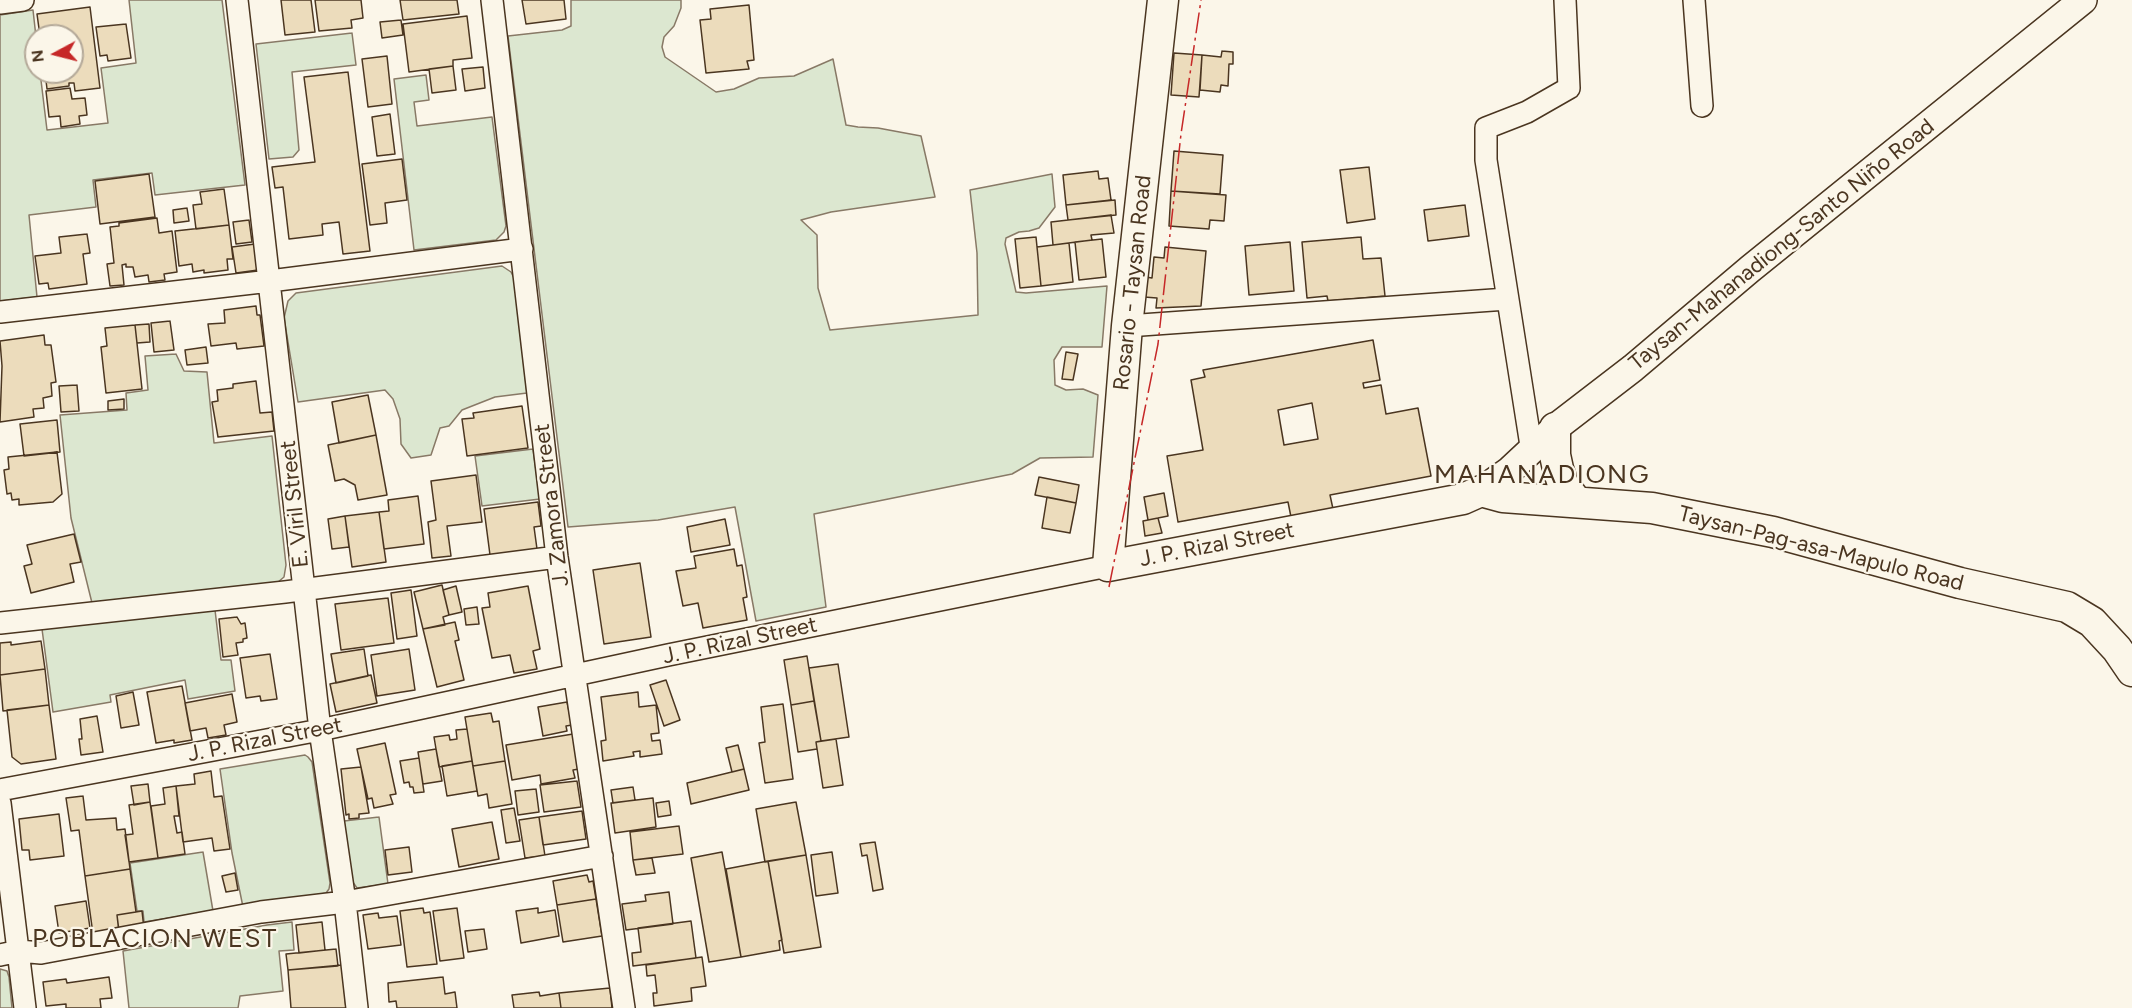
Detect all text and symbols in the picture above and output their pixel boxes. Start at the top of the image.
north arrow [24,24,84,84]
text: N [27,49,48,63]
street label: Taysan-Mahanadiong-Santo Niño Road [1624,114,1940,376]
street label: Rosario - Taysan Road [1109,174,1157,392]
street label: J. Zamora Street [529,422,575,588]
street label: E. Viril Street [275,439,315,569]
district label: MAHANADIONG [1434,459,1650,491]
street label: Taysan-Pag-asa-Mapulo Road [1676,501,1966,597]
street label: J. P. Rizal Street [1137,517,1297,573]
street label: J. P. Rizal Street [661,612,819,670]
street label: J. P. Rizal Street [185,712,345,768]
district label: POBLACION WEST [32,923,278,955]

